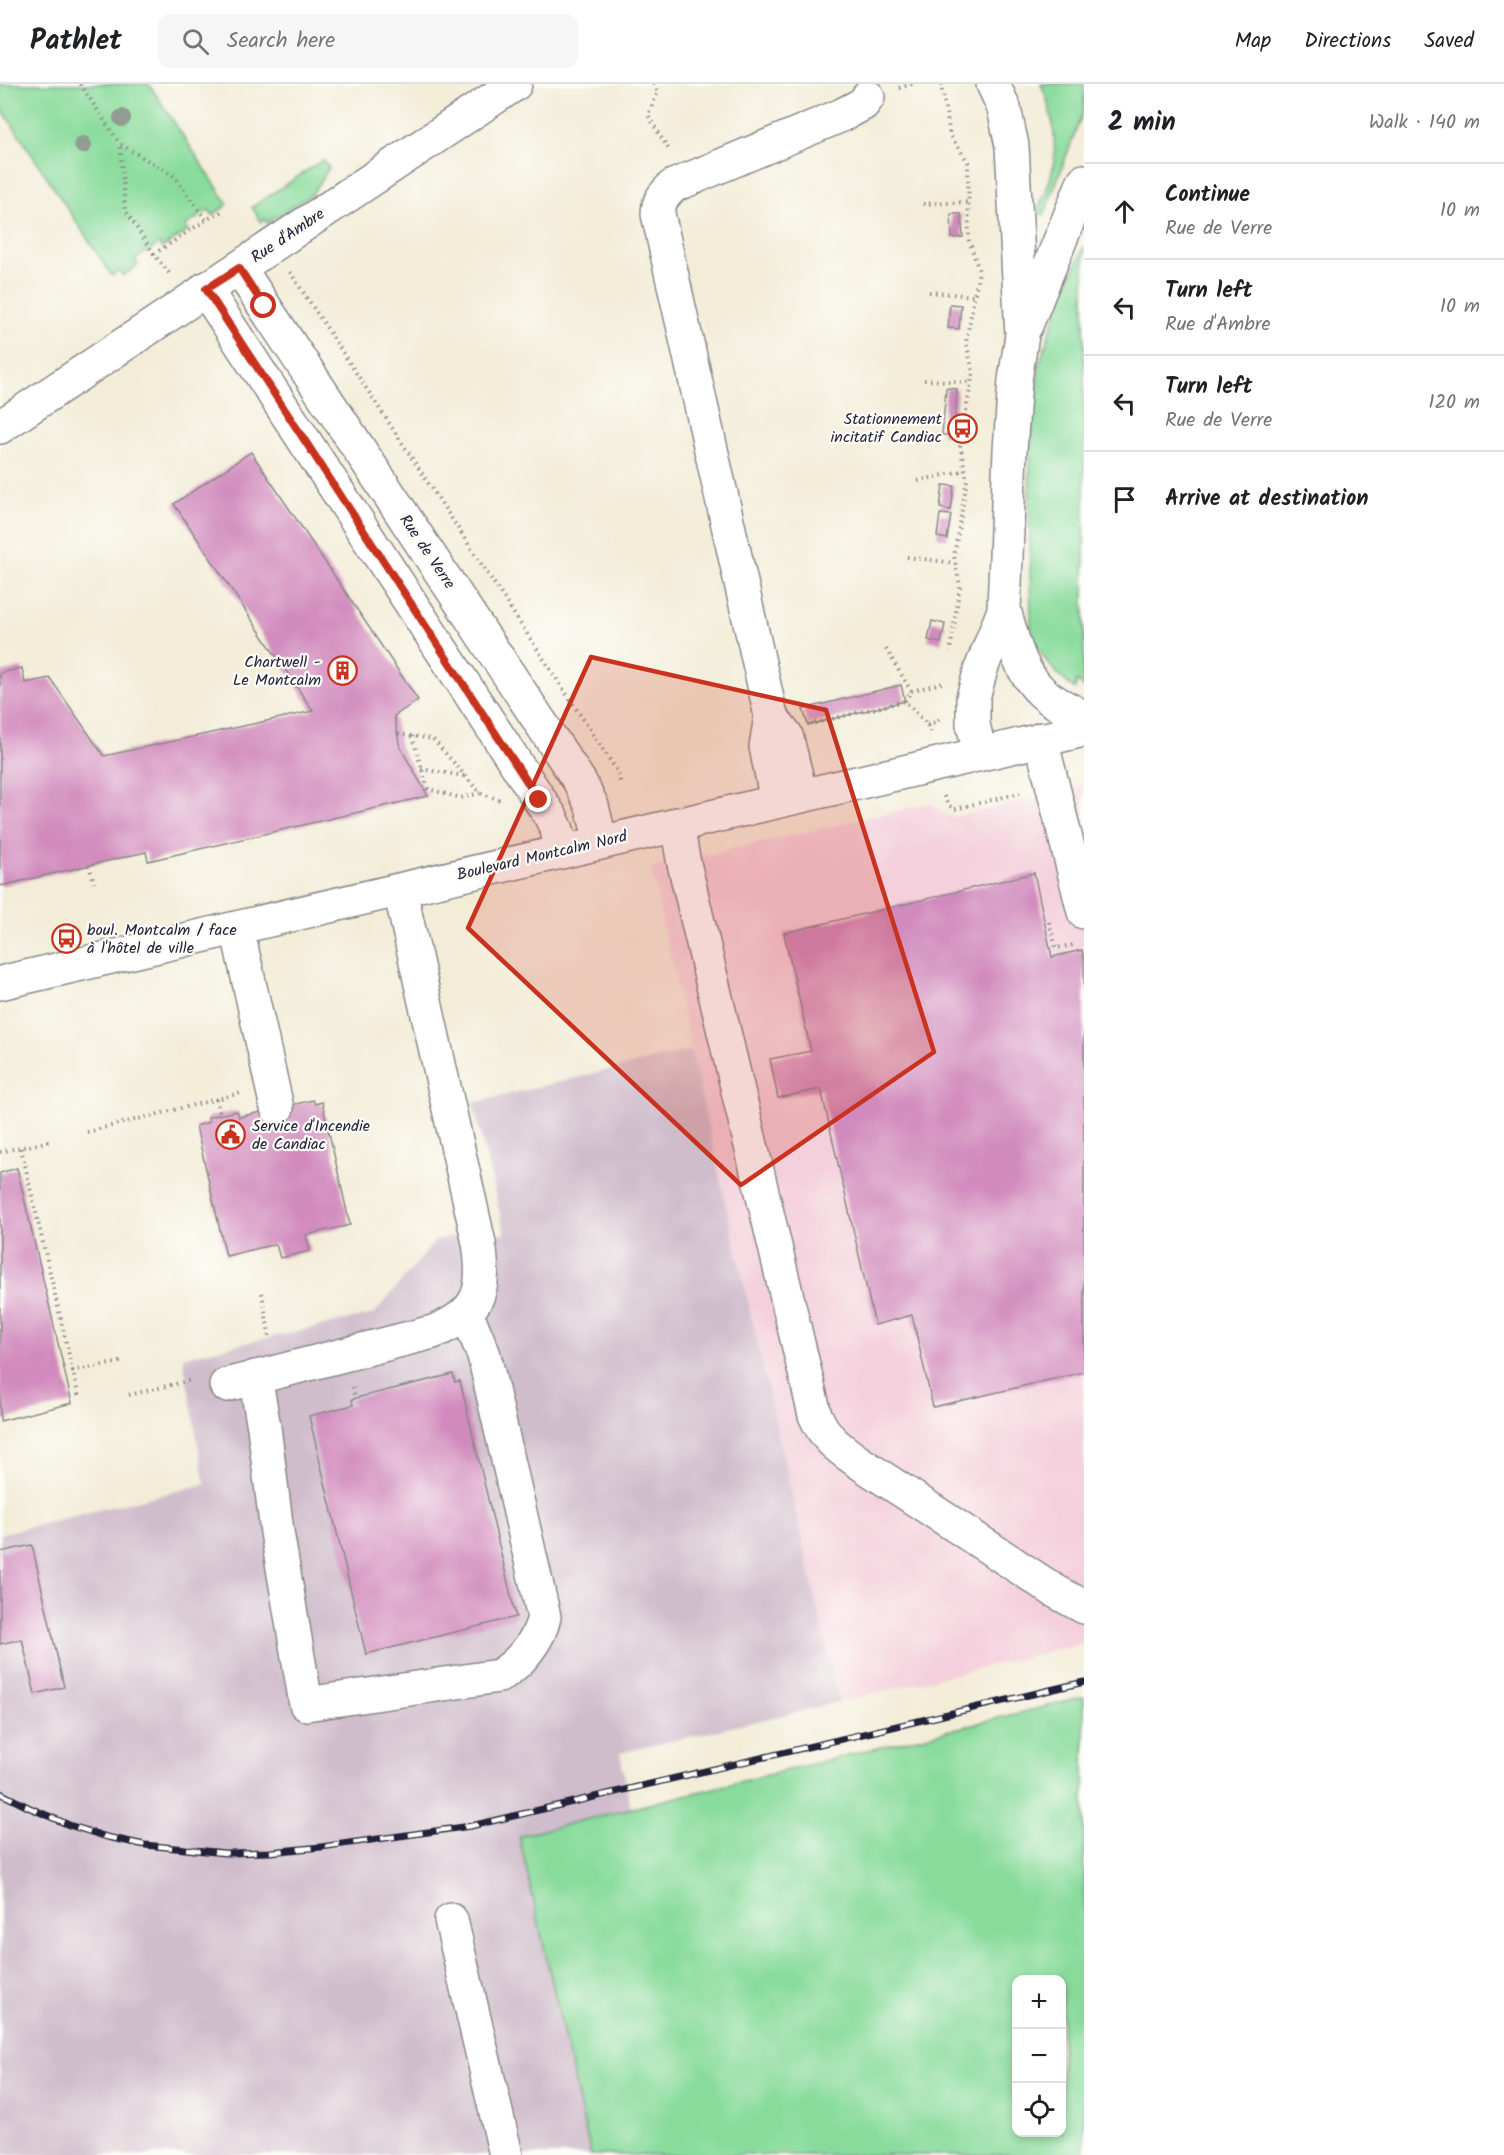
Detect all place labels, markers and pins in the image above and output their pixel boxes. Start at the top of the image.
place label: Stationnement incitatif Candiac [831,407,943,450]
bus stop icon: Stationnement incitatif Candiac [947,412,979,444]
place label: Chartwell - Le Montcalm [233,650,321,693]
building icon: Chartwell - Le Montcalm [326,655,358,687]
place label: boul. Montcalm / face à l'hôtel de ville [87,918,237,961]
bus stop icon: boul. Montcalm / face à l'hôtel de ville [50,923,82,955]
place label: Service d'Incendie de Candiac [252,1114,370,1157]
public building icon: Service d'Incendie de Candiac [215,1119,247,1151]

